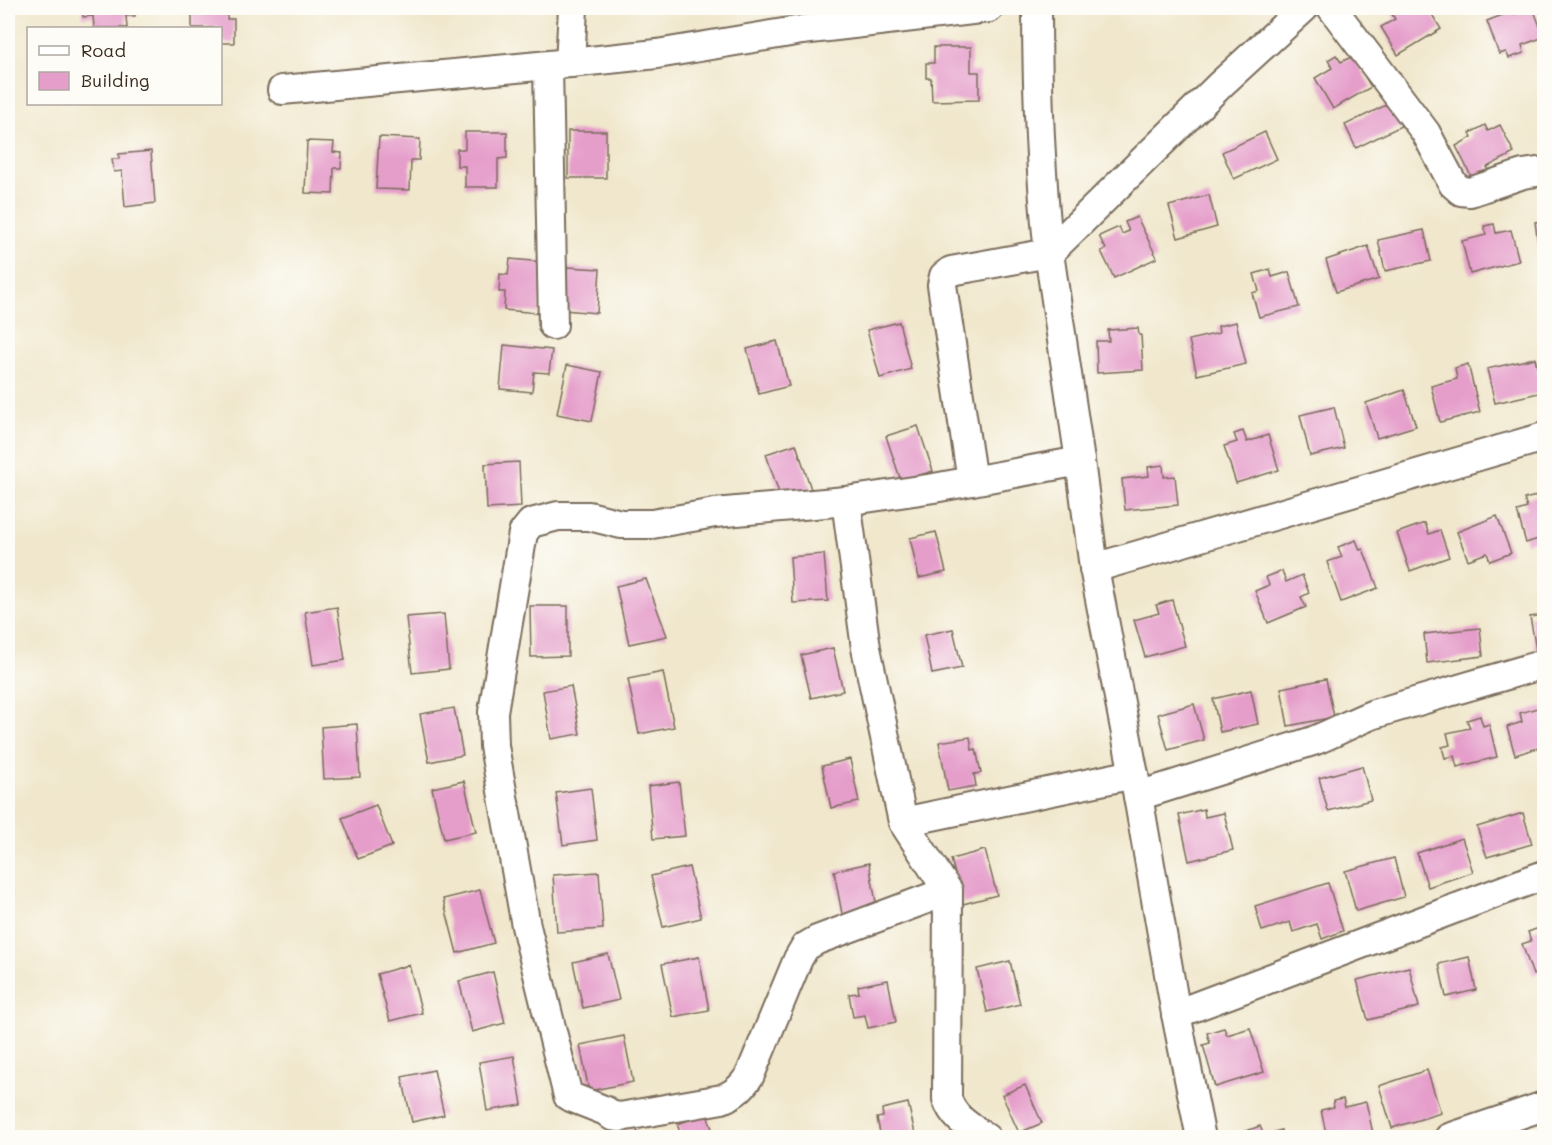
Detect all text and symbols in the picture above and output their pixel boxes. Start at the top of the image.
legend [27,27,222,105]
text: Road [81,38,126,62]
text: Building [81,68,149,92]

